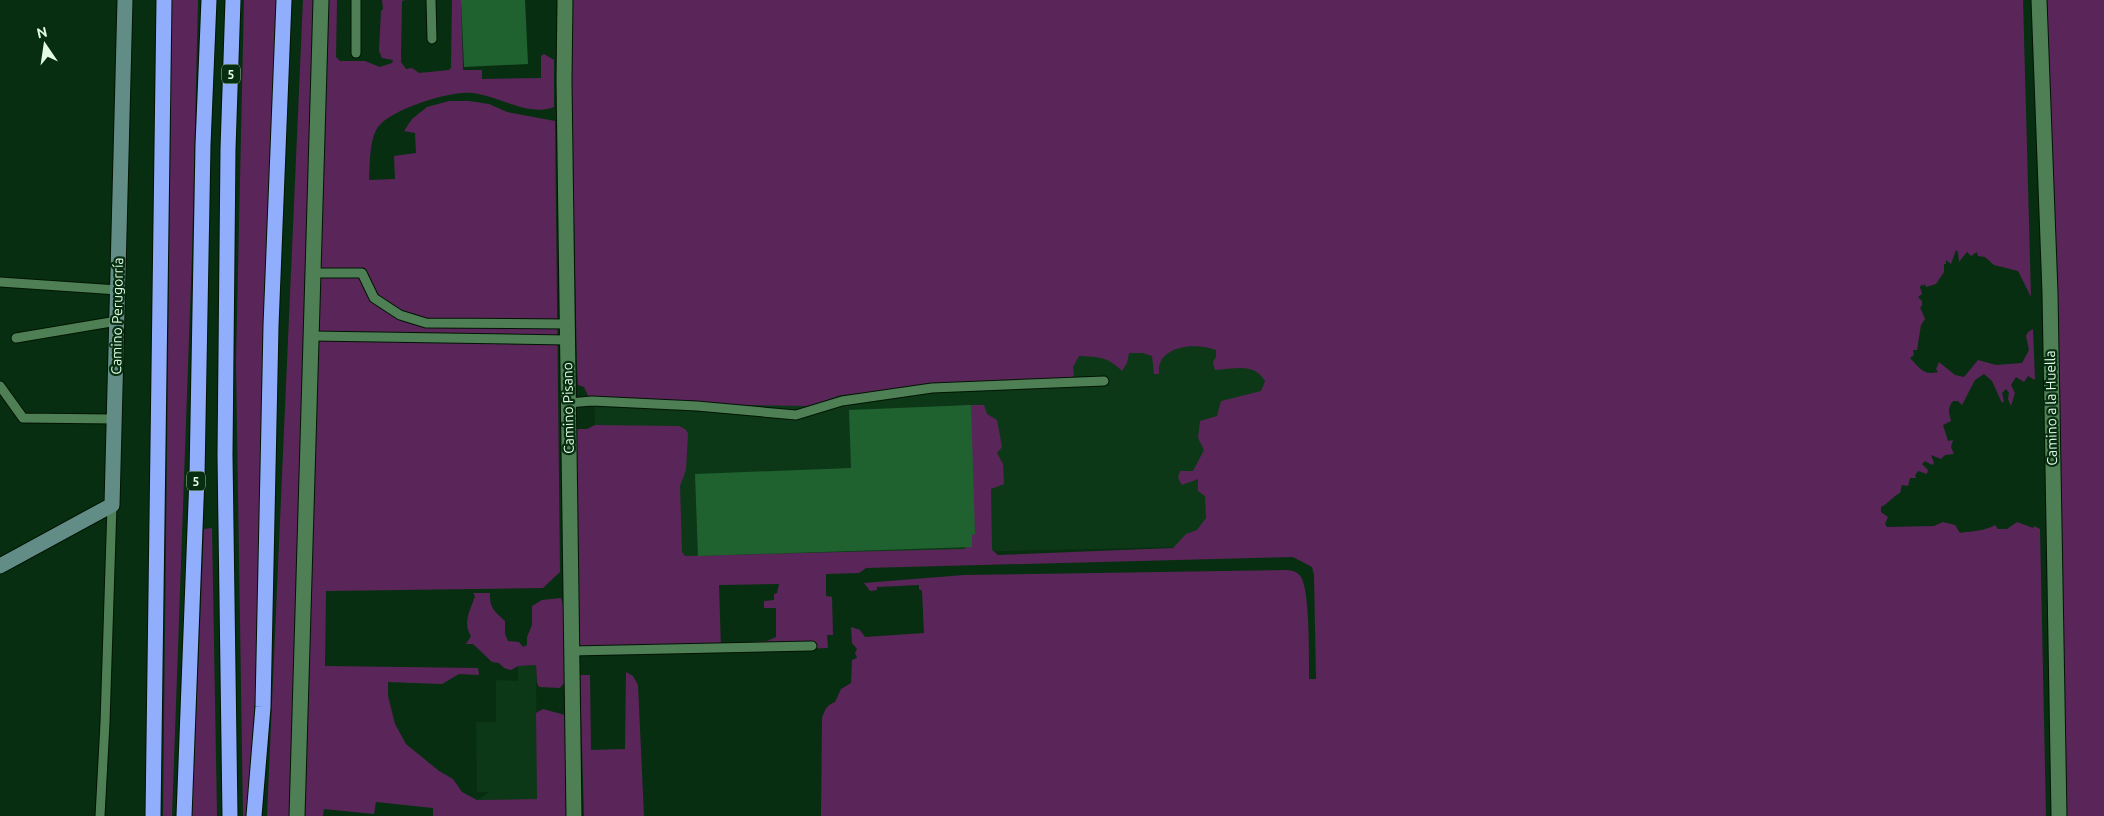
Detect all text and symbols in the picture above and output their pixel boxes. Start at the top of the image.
north arrow [20,20,70,70]
text: N [35,23,49,41]
road number: 5 [222,64,240,84]
street label: Camino Perugorría [108,257,126,375]
street label: Camino a la Huella [2042,350,2060,466]
street label: Camino Pisano [559,362,577,454]
road number: 5 [187,472,205,491]

